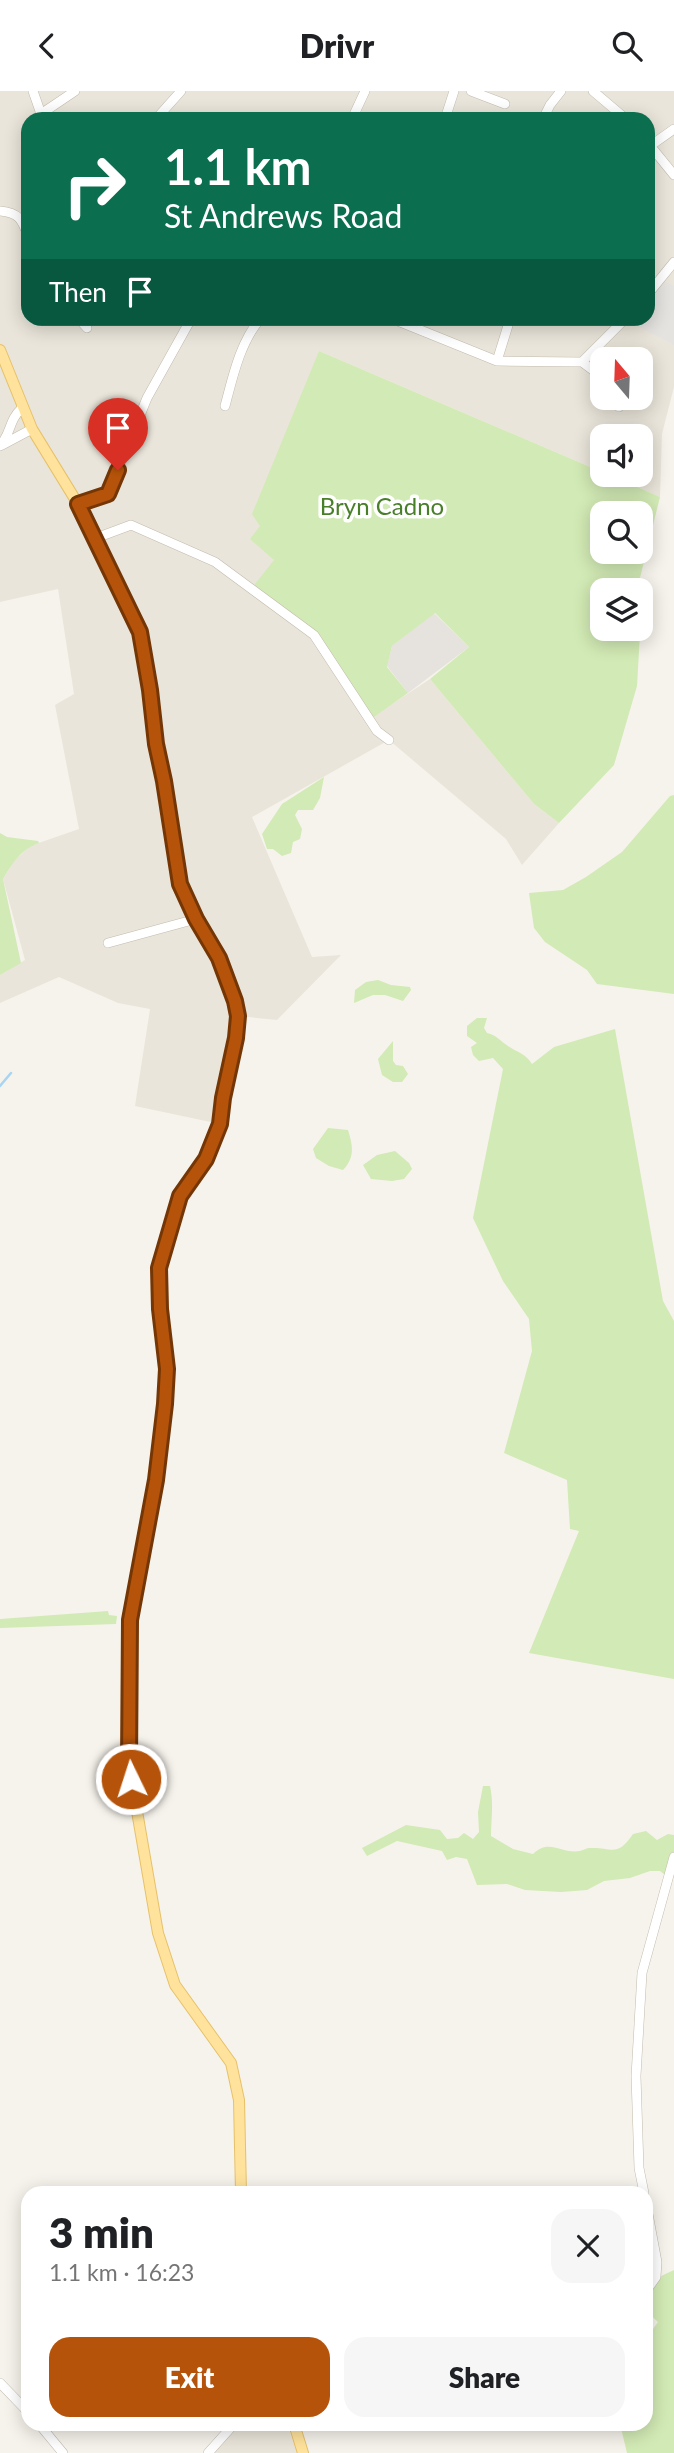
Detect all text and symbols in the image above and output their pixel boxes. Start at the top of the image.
text: Drivr [300,26,374,65]
icon: back [28,27,66,65]
icon: search [608,27,646,65]
text: 1.1 km [164,137,312,195]
icon: right [49,140,140,231]
text: St Andrews Road [164,196,402,235]
icon: arrive [121,273,159,311]
text: Then [49,276,107,308]
north arrow [590,347,653,409]
map controls [590,347,653,641]
pin [88,398,148,470]
icon: arrive [99,409,137,447]
button: sound [590,424,653,487]
park label: Bryn Cadno [320,491,444,520]
button: search [590,501,653,564]
button: layers [590,578,653,641]
position arrow [94,1742,168,1816]
text: 3 min [49,2207,154,2257]
button: close [551,2209,625,2283]
text: 1.1 km · 16:23 [49,2258,194,2286]
button: Exit [49,2337,330,2417]
button: Share [344,2337,625,2417]

